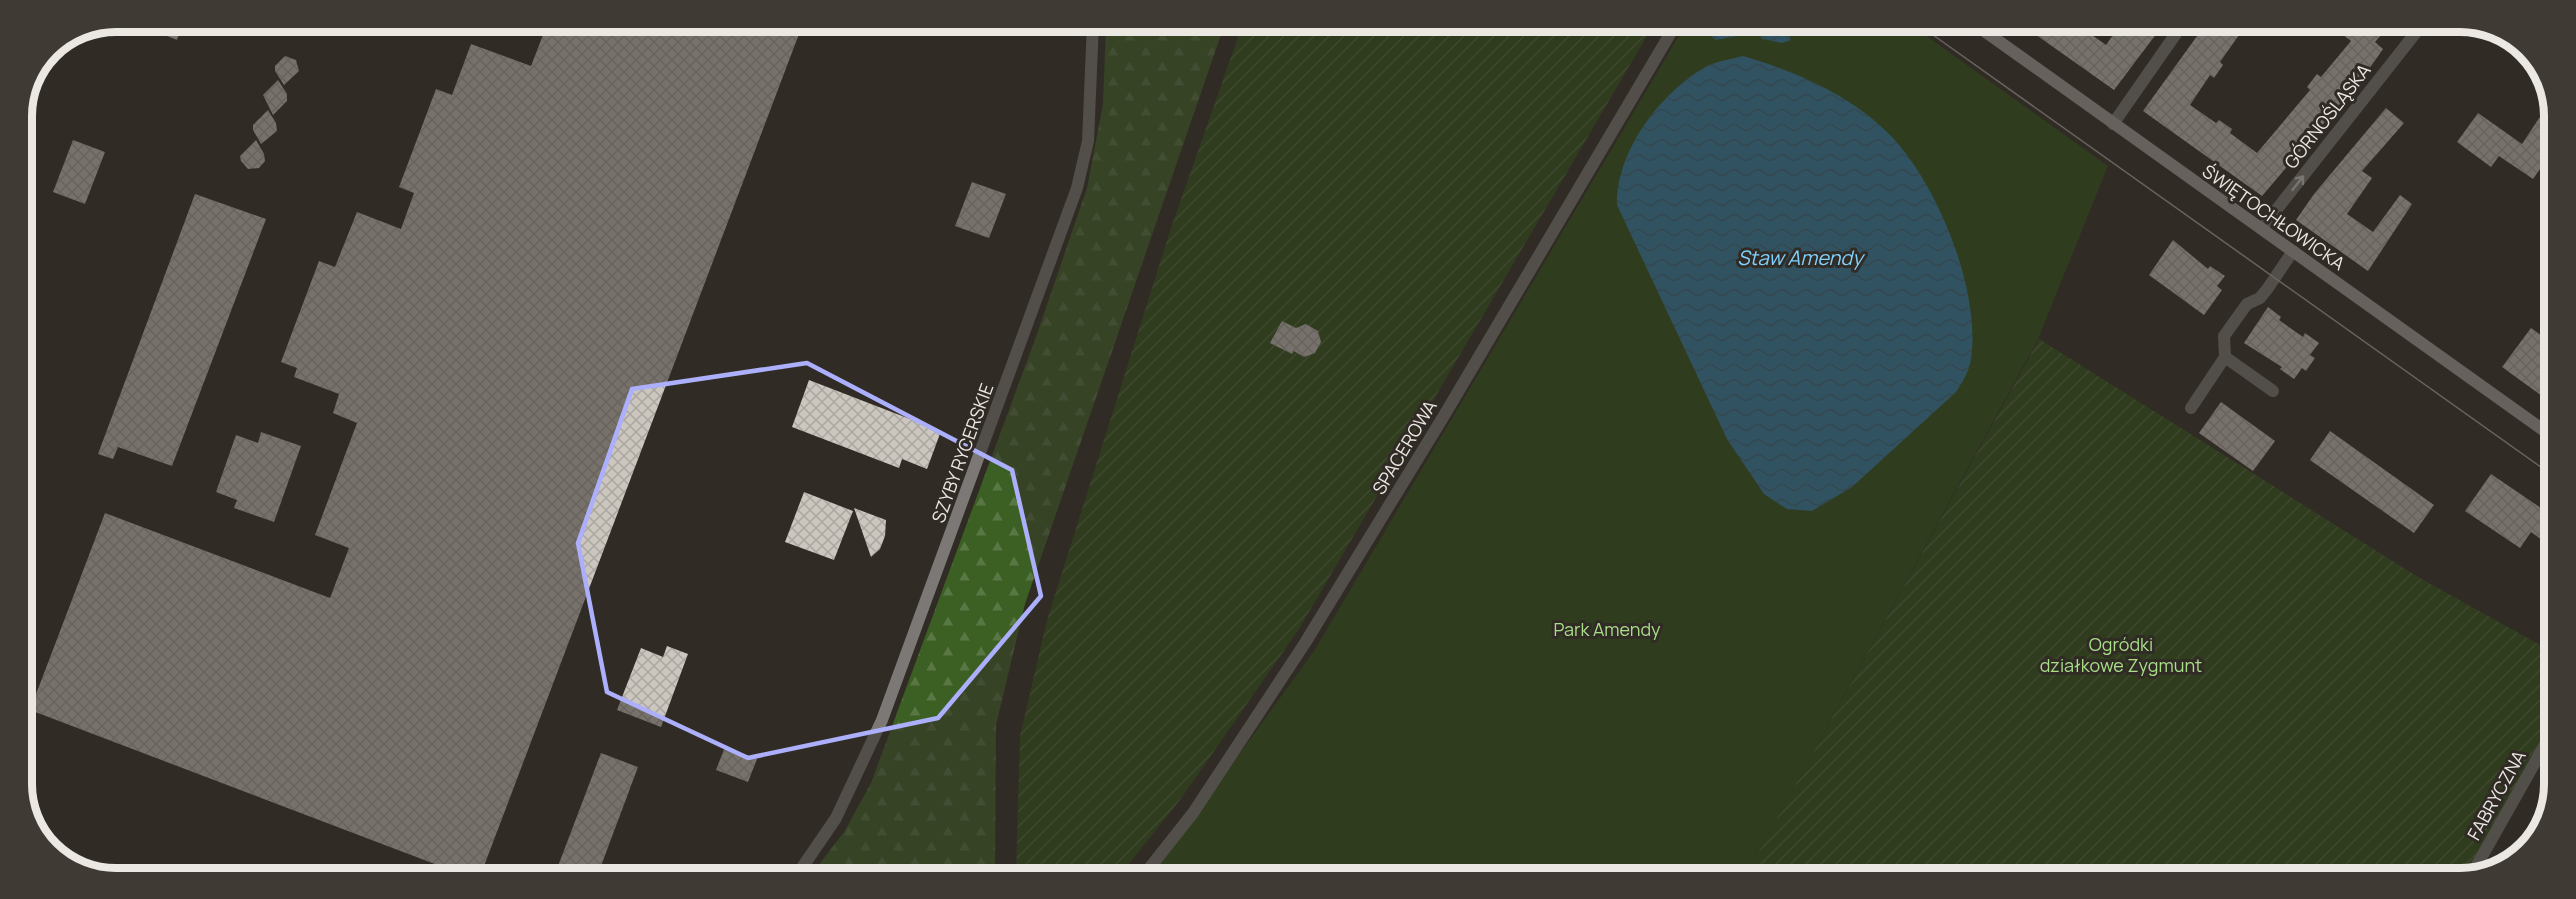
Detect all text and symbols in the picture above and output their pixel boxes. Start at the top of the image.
street label: GÓRNOŚLĄSKA [2278,58,2376,173]
street label: ŚWIĘTOCHŁOWICKA [2198,159,2351,276]
one-way arrow [2292,175,2305,191]
water label: Staw Amendy [1737,244,1865,271]
street label: SZYBY RYCERSKIE [926,380,998,526]
street label: SPACEROWA [1366,395,1442,499]
park label: Park Amendy [1553,617,1661,641]
park label: Ogródki działkowe Zygmunt [2040,632,2202,677]
street label: FABRYCZNA [2461,745,2531,844]

